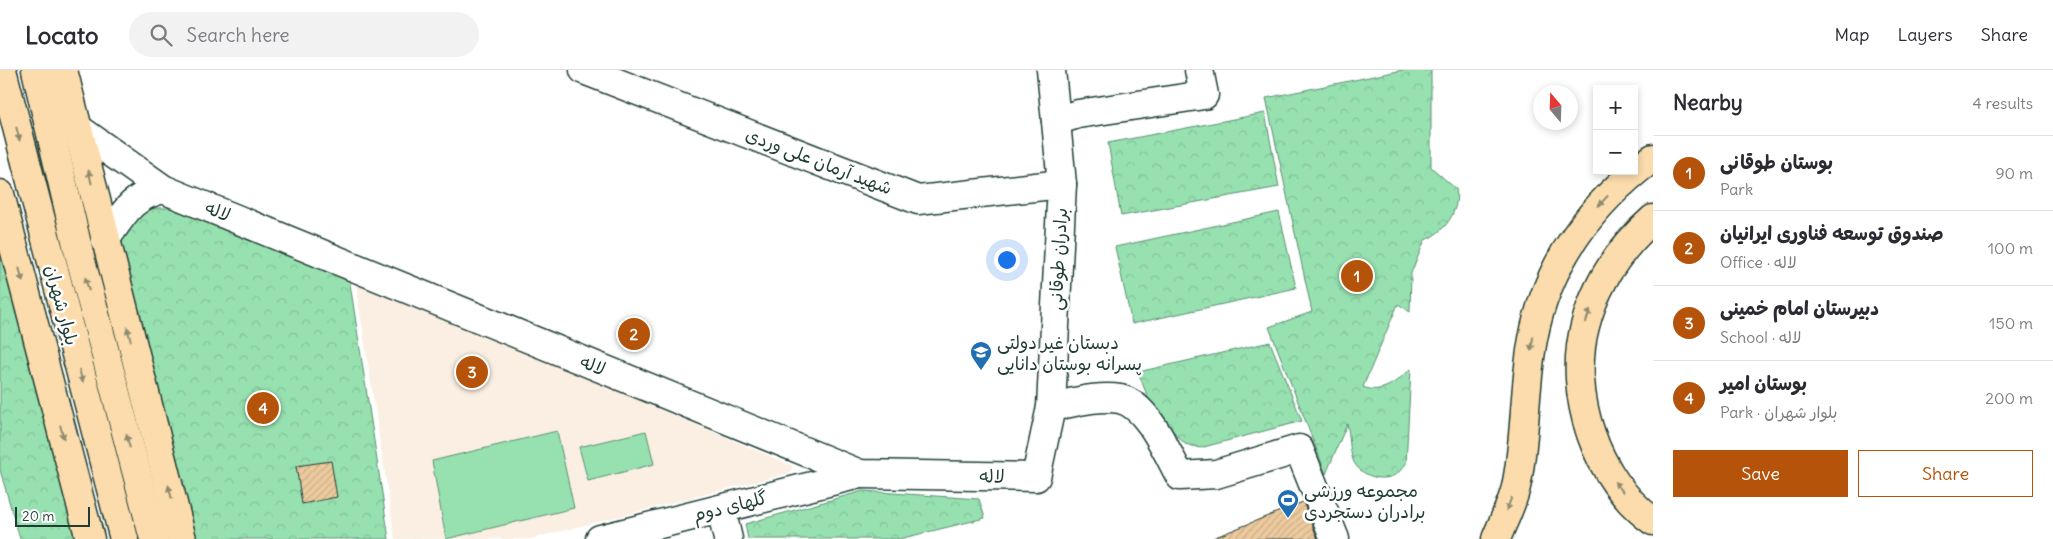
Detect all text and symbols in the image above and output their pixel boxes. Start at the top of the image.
search box [129,12,479,57]
text: Locato [25,20,99,50]
icon: search [147,21,175,49]
text: Search here [187,23,290,47]
text: Map [1834,23,1869,46]
text: Layers [1897,23,1953,46]
text: Share [1981,23,2028,46]
north arrow [1533,85,1578,130]
map controls [1593,85,1638,175]
button: + [1593,85,1638,130]
text: Nearby [1673,89,1743,116]
text: 4 results [1972,93,2033,113]
street label: شهید آرمان علی وردی [742,122,896,200]
one-way arrow [14,127,22,142]
button: − [1593,130,1638,175]
text: بوستان طوقانی [1720,150,1833,174]
text: 1 [1686,163,1692,183]
text: 90 m [1995,163,2033,183]
one-way arrow [86,169,94,184]
text: Park [1720,179,1753,199]
one-way arrow [1597,194,1609,206]
street label: لاله [202,196,234,226]
street label: برادران طوقانی [1044,207,1072,311]
text: صندوق توسعه فناوری ایرانیان [1720,221,1944,245]
text: 2 [1685,238,1693,258]
text: 100 m [1988,238,2033,258]
your location [994,247,1020,273]
text: Office · لاله [1720,252,1797,272]
pin: 1 [1341,257,1373,295]
street label: بلوار شهران [40,262,84,348]
one-way arrow [17,268,25,283]
one-way arrow [83,276,91,291]
text: دبیرستان امام خمینی [1720,296,1879,320]
one-way arrow [1585,309,1592,324]
text: 3 [1684,313,1694,333]
text: 150 m [1989,313,2033,333]
pin: 2 [618,315,650,353]
one-way arrow [125,327,133,342]
text: School · لاله [1720,327,1801,347]
place label: دبستان غیر دولتی پسرانه بوستان دانایی [997,331,1142,376]
one-way arrow [1528,337,1536,353]
school or university icon: دبستان غیر دولتی پسرانه بوستان دانایی [969,340,993,371]
street label: لاله [577,350,609,380]
pin: 3 [456,353,488,391]
one-way arrow [77,369,85,384]
text: بوستان امیر [1720,371,1807,395]
text: 4 [1684,388,1694,408]
text: 200 m [1985,388,2033,408]
pin: 4 [247,389,279,427]
text: Park · بلوار شهران [1720,402,1837,422]
one-way arrow [58,425,66,440]
one-way arrow [124,434,132,449]
button: Save [1673,450,1848,497]
button: Share [1858,450,2033,497]
street label: لاله [979,464,1005,488]
place label: مجموعه ورزشی برادران دستجردی [1304,479,1426,523]
one-way arrow [1613,481,1624,494]
one-way arrow [166,484,174,499]
street label: گلهای دوم [690,486,771,529]
sports icon: مجموعه ورزشی برادران دستجردی [1276,488,1300,519]
one-way arrow [1505,497,1512,512]
scale bar [15,504,90,527]
text: 20 m [22,507,55,525]

